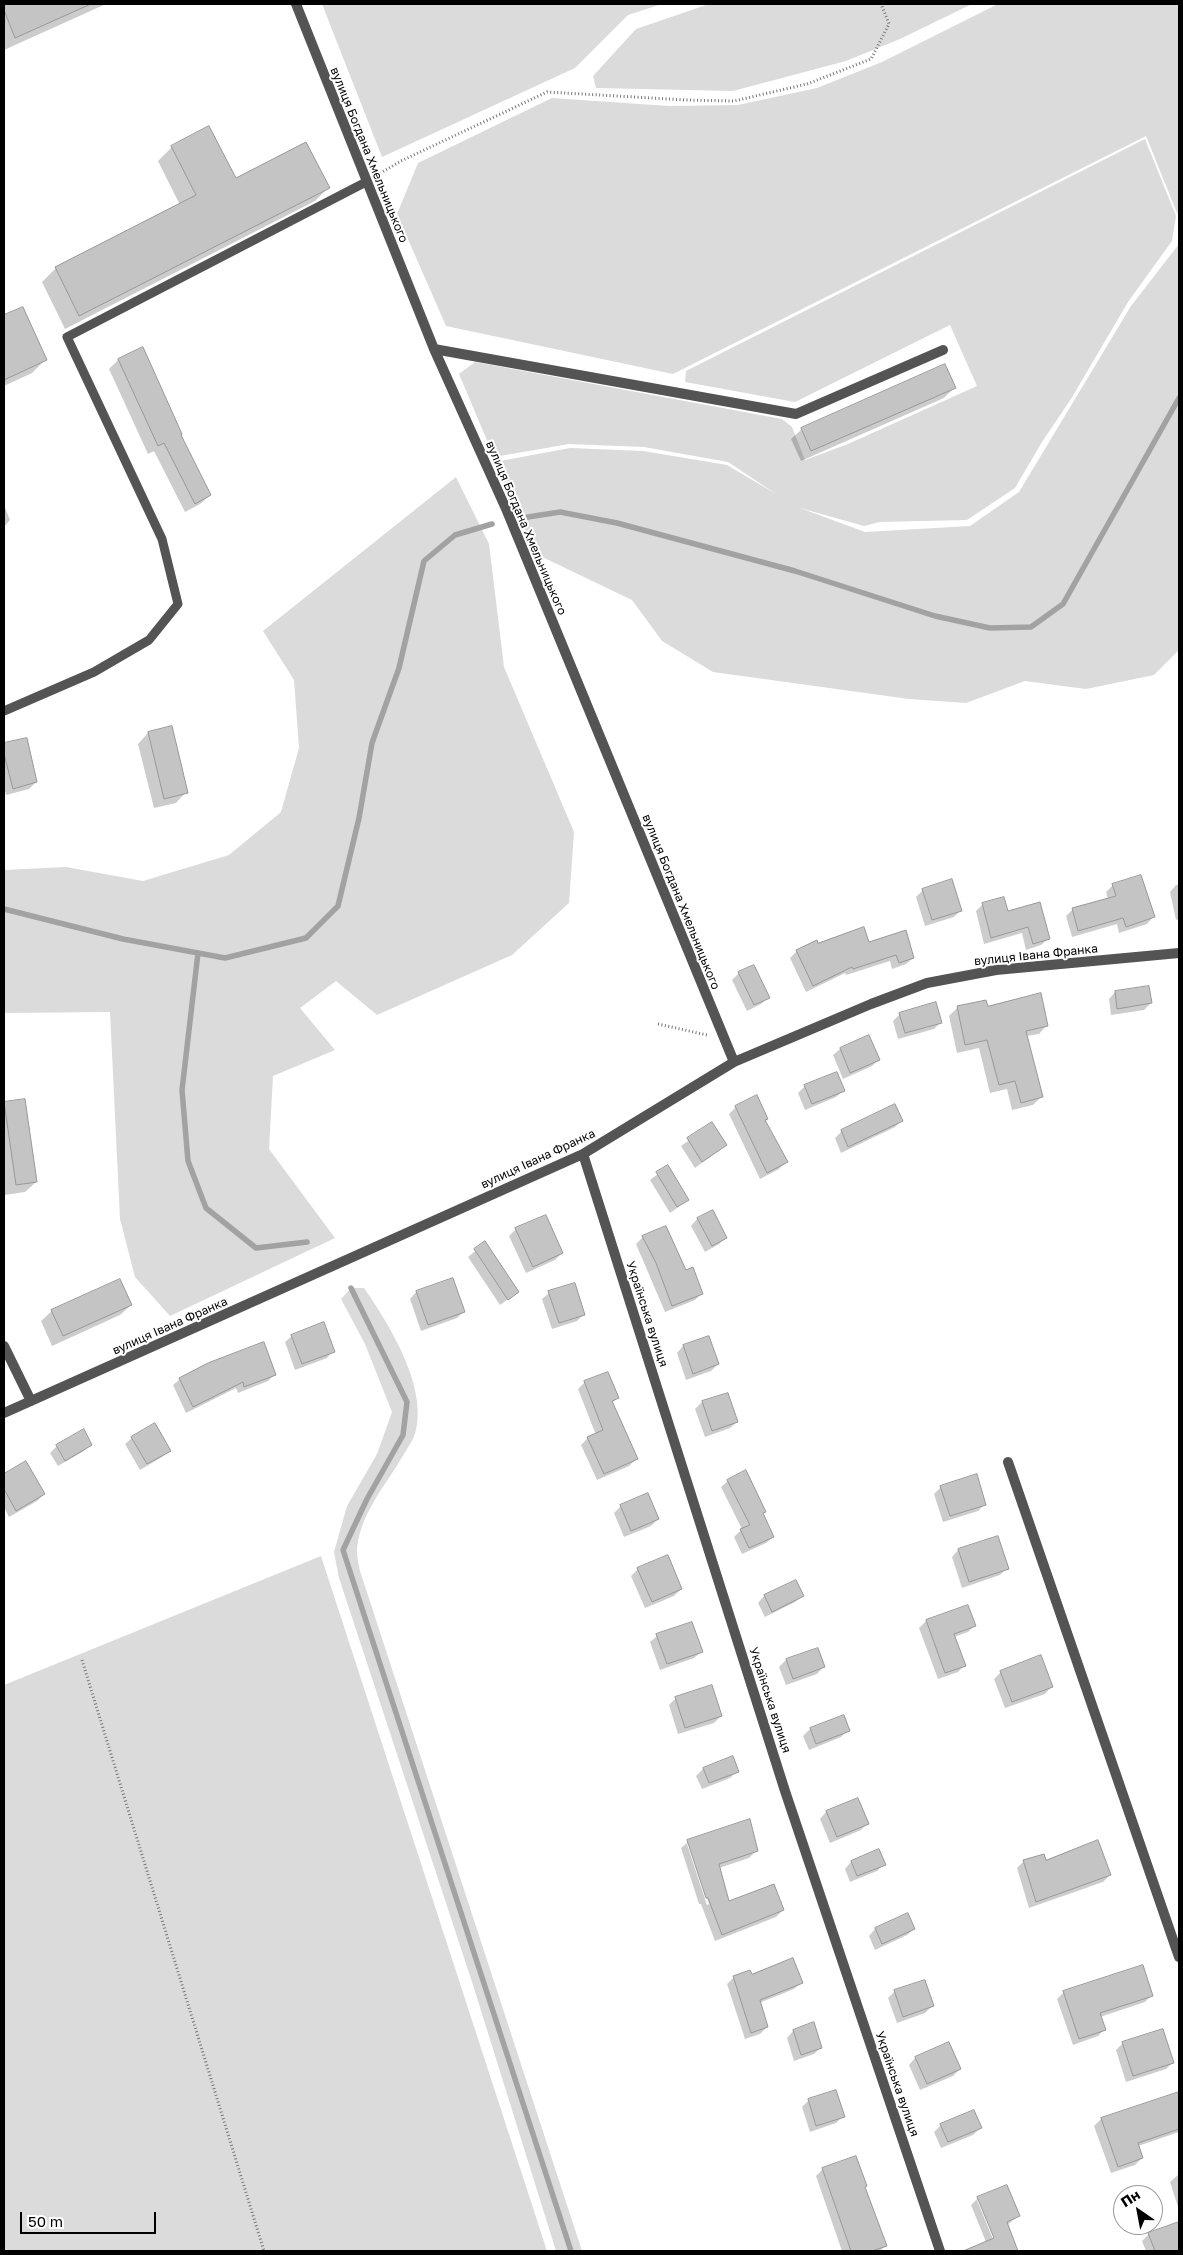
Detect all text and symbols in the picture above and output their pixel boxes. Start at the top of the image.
street label: вулиця Богдана Хмельницького [327,65,411,245]
street label: вулиця Богдана Хмельницького [483,439,569,617]
street label: вулиця Богдана Хмельницького [639,812,723,992]
street label: вулиця Івана Франка [973,941,1099,969]
street label: вулиця Івана Франка [479,1126,597,1192]
street label: Українська вулиця [623,1259,671,1369]
street label: вулиця Івана Франка [110,1294,230,1358]
street label: Українська вулиця [746,1645,794,1755]
street label: Українська вулиця [872,2030,922,2138]
north arrow [1113,2185,1163,2235]
text: Пн [1117,2186,1143,2210]
scale bar [22,2202,159,2234]
text: 50 m [28,2212,63,2230]

